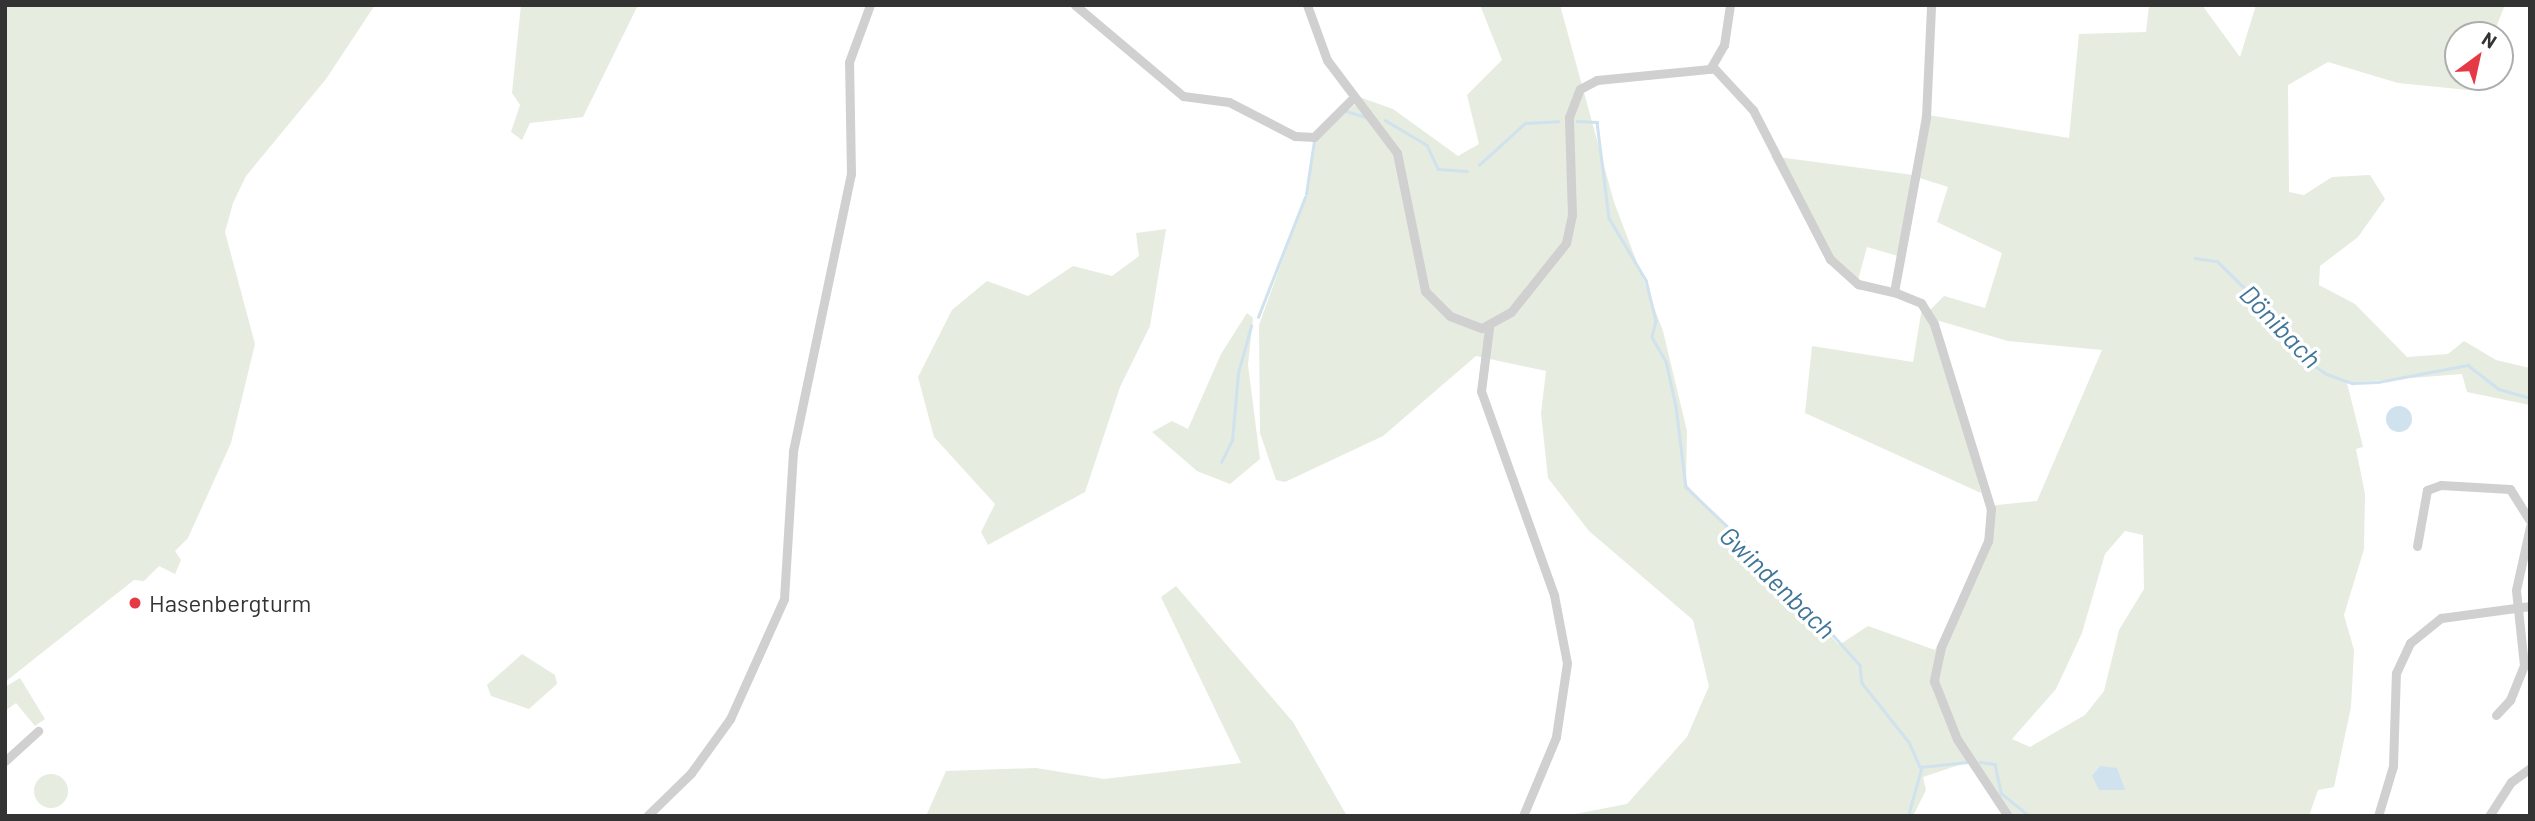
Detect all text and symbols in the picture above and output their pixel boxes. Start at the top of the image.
north arrow [2444,21,2514,91]
text: N [2478,27,2501,53]
water label: Dönibach [2234,278,2328,374]
water label: Gwindenbach [1714,519,1842,645]
place label: Hasenbergturm [149,589,311,617]
marker: Hasenbergturm [127,595,143,611]

